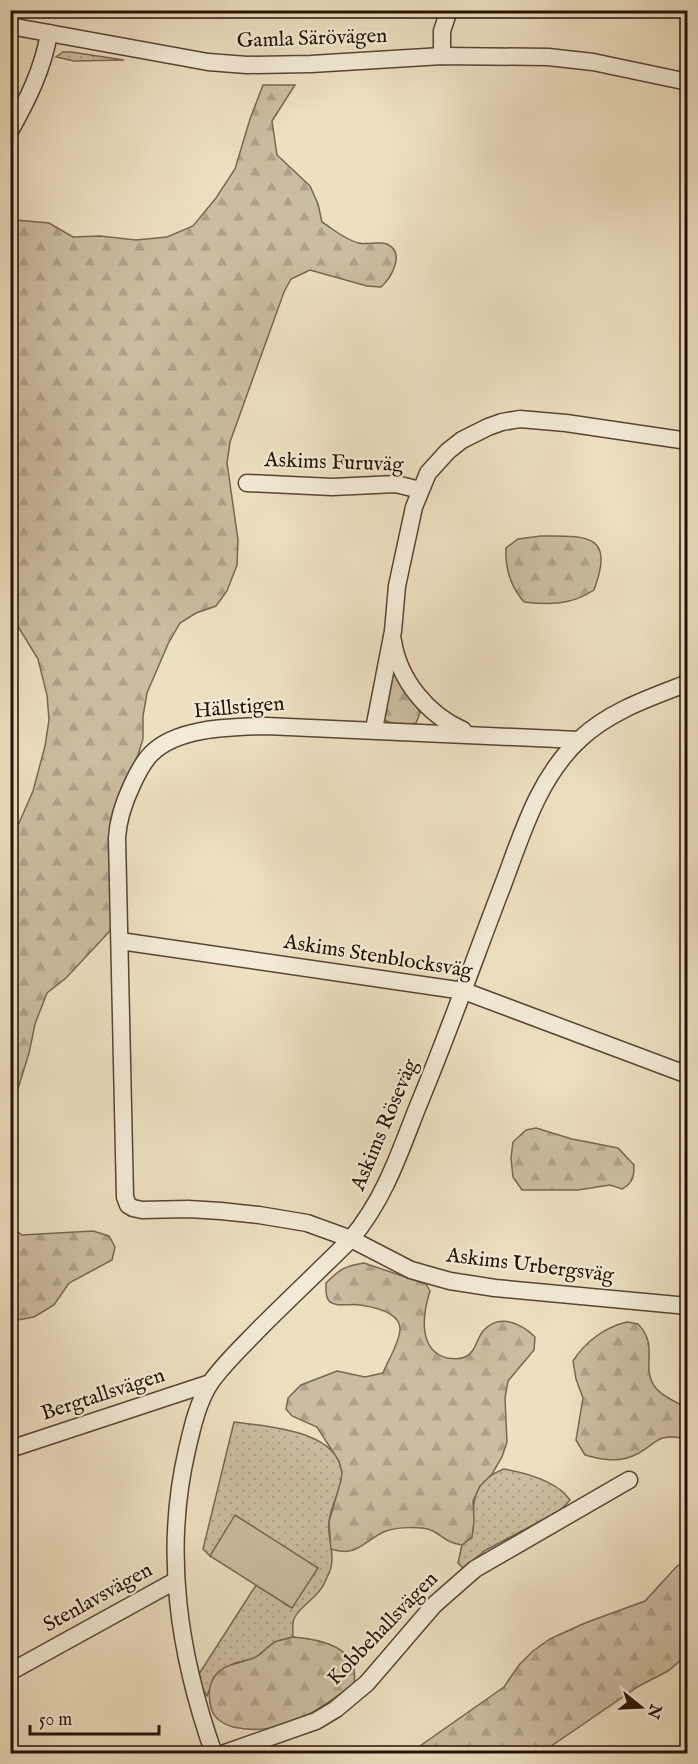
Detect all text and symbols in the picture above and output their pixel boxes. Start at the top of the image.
street label: Gamla Särövägen [236,23,388,55]
street label: Askims Furuväg [263,447,405,479]
street label: Hällstigen [192,691,286,725]
street label: Askims Stenblocksväg [281,929,475,985]
street label: Askims Röseväg [345,1054,425,1196]
street label: Askims Urbergsväg [444,1242,616,1290]
street label: Bergtallsvägen [38,1362,168,1428]
street label: Stenlavsvägen [39,1557,157,1639]
street label: Kobbehallsvägen [322,1566,444,1692]
north arrow [611,1677,671,1737]
scale bar [30,1698,159,1736]
text: N [642,1700,665,1721]
text: 50 m [39,1709,72,1732]

